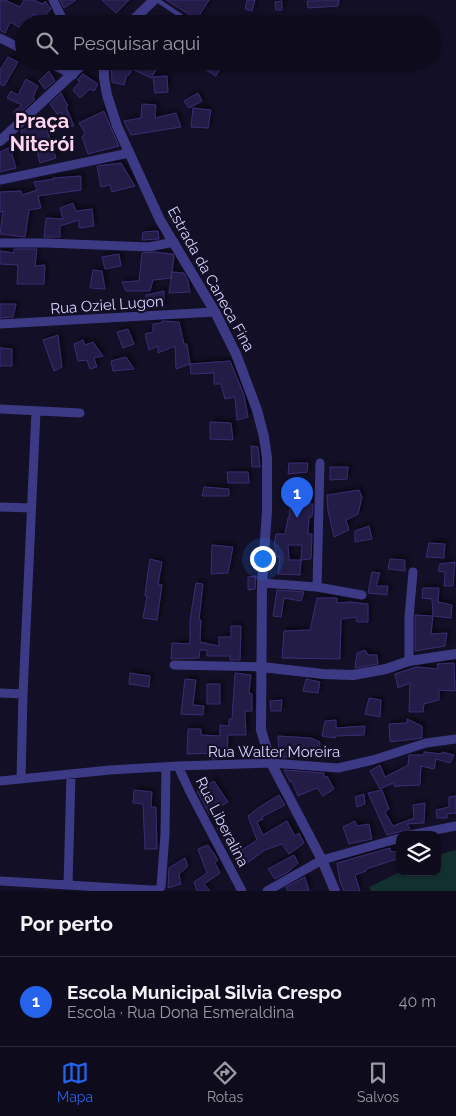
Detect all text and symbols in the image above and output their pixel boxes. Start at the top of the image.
search box [15,15,441,70]
icon: search [33,29,61,57]
text: Pesquisar aqui [73,32,200,54]
district label: Praça Niterói [10,109,74,156]
street label: Estrada da Caneca Fina [164,203,258,355]
street label: Rua Oziel Lugon [50,292,164,318]
pin: 1 [281,477,313,518]
your location [250,546,276,572]
street label: Rua Walter Moreira [208,743,340,761]
street label: Rua Liberalina [192,774,252,870]
map controls [396,831,441,876]
button: layers [396,831,441,876]
text: Por perto [20,911,113,936]
text: Escola Municipal Silvia Crespo [67,981,342,1003]
text: 1 [32,992,40,1011]
text: 40 m [399,992,436,1011]
text: Escola · Rua Dona Esmeraldina [67,1003,294,1022]
tab: Mapa [57,1059,93,1105]
tab: Rotas [207,1059,243,1105]
tab: Salvos [357,1059,399,1105]

